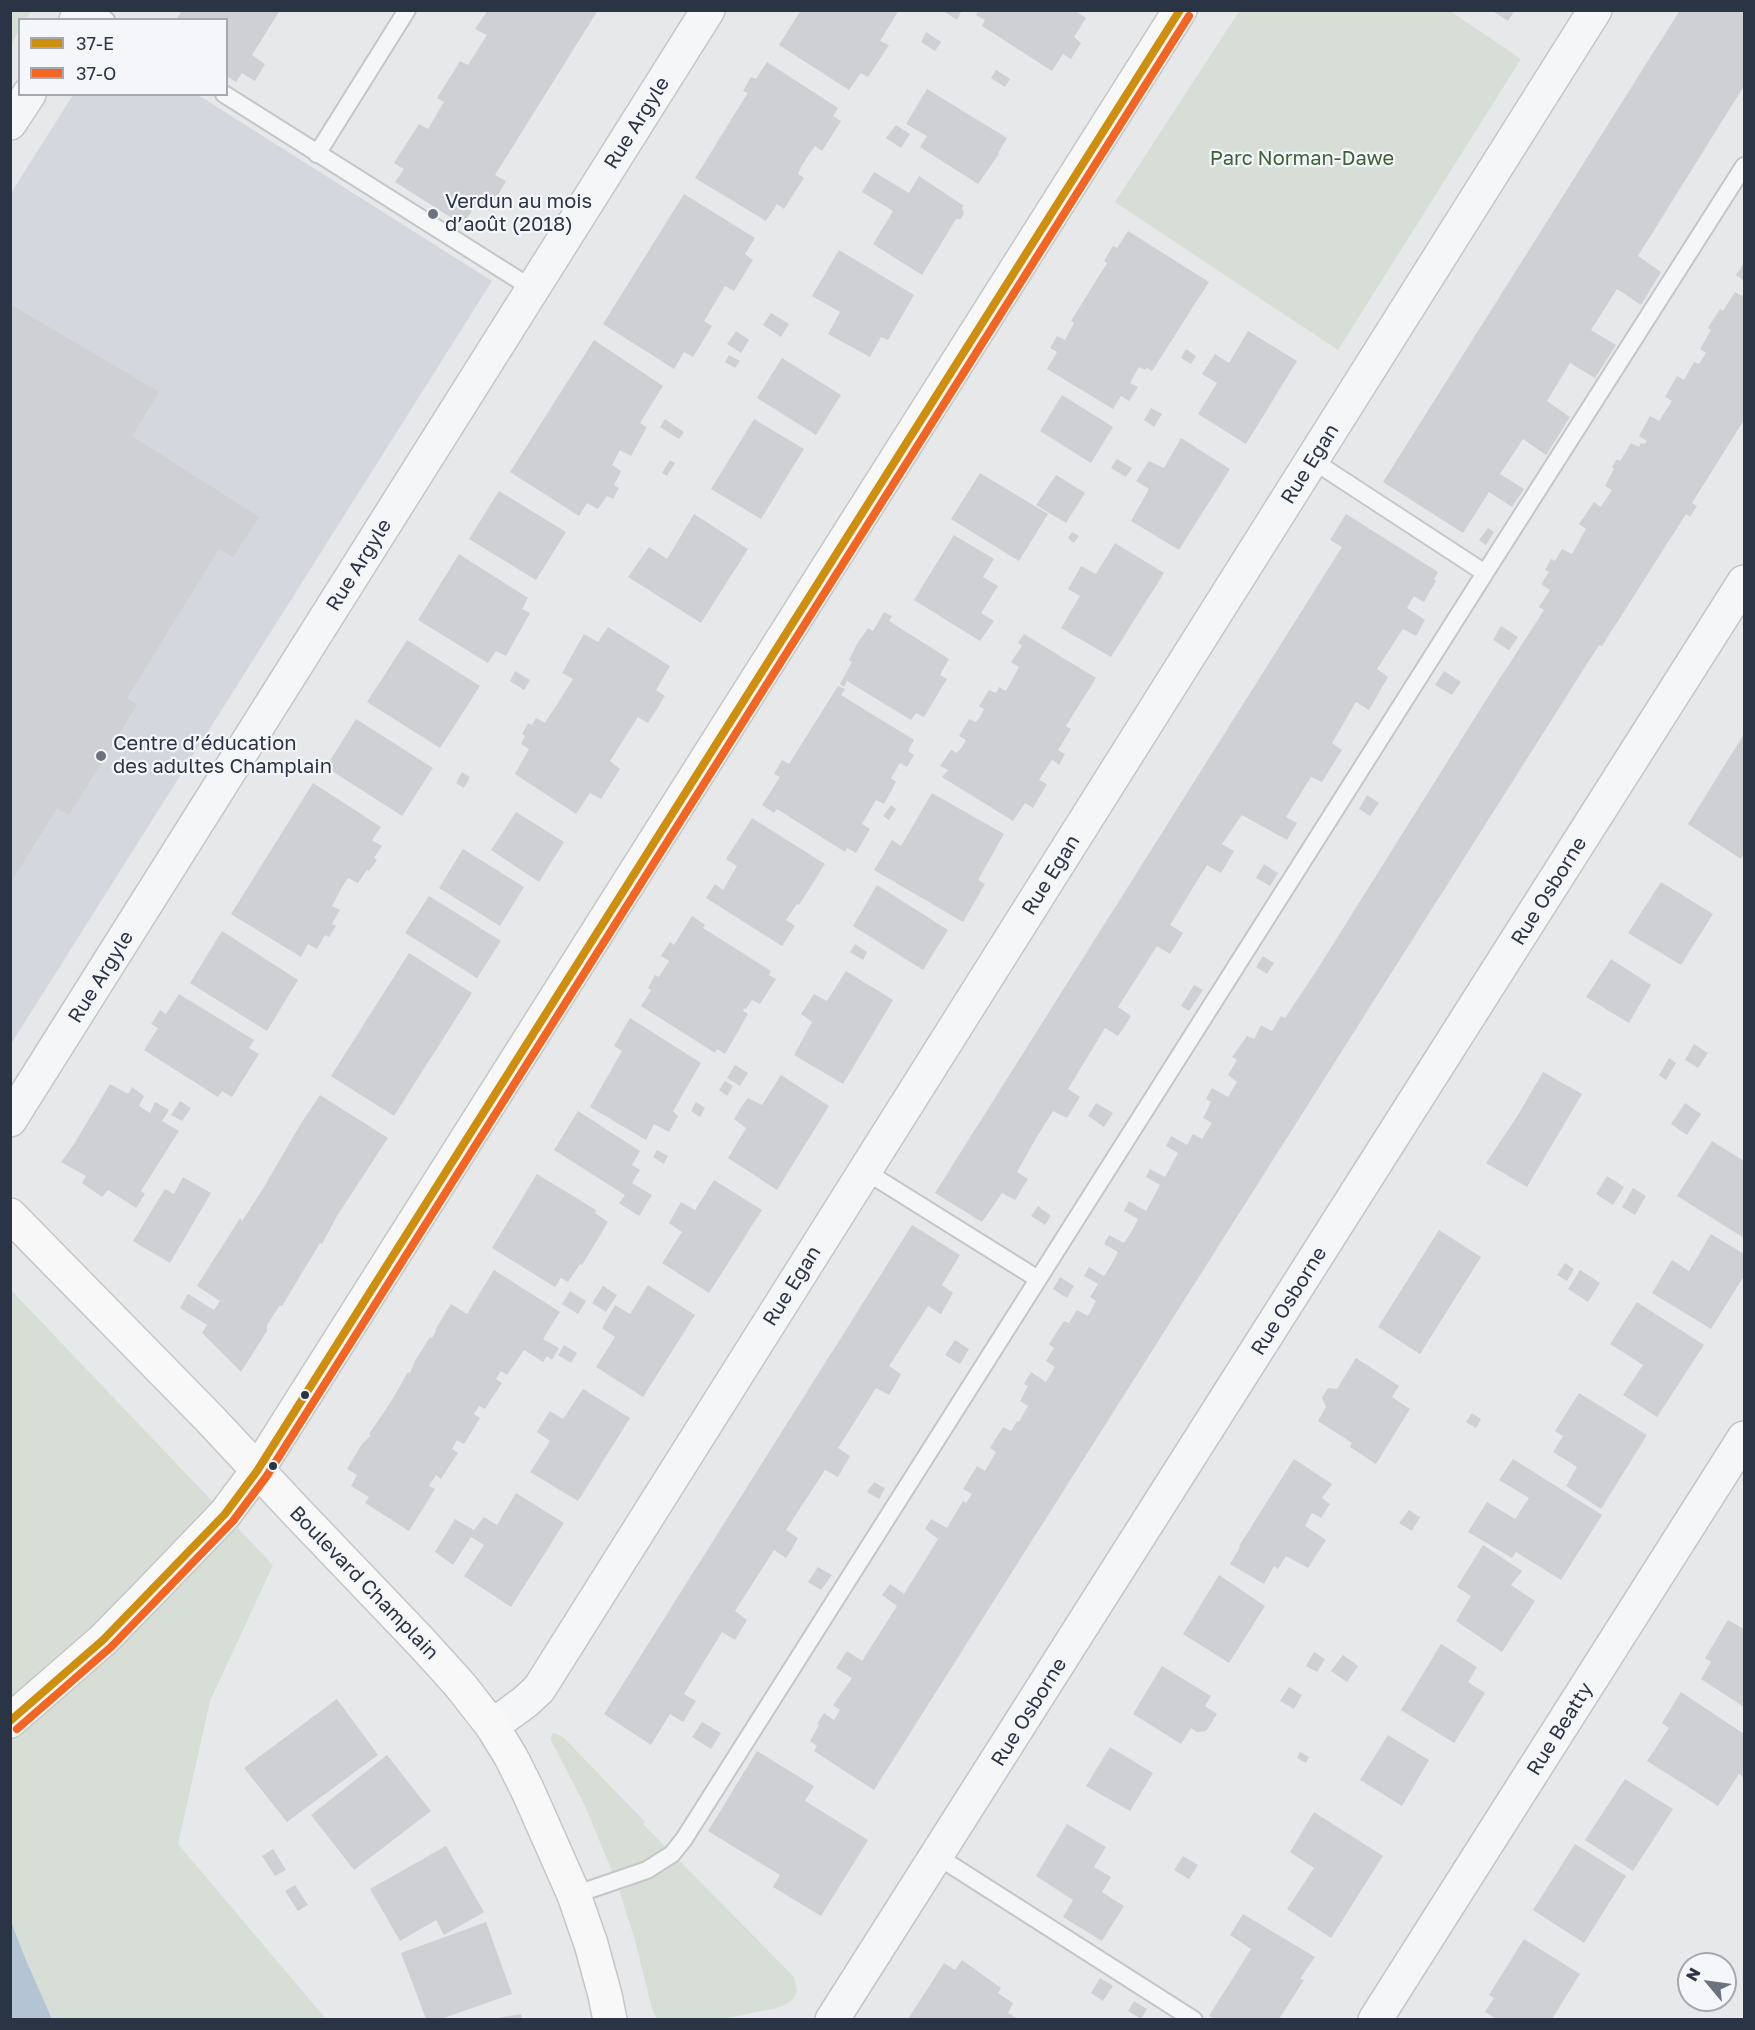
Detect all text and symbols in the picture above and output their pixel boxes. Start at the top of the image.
legend [18,18,228,96]
text: 37-E [76,32,114,54]
text: 37-O [76,62,116,84]
street label: Rue Argyle [599,72,675,174]
park label: Parc Norman-Dawe [1210,147,1394,171]
place label: Verdun au mois d’août (2018) [445,190,592,237]
marker: Verdun au mois d’août (2018) [426,207,440,221]
street label: Rue Egan [1276,420,1344,508]
street label: Rue Argyle [321,514,397,616]
place label: Centre d’éducation des adultes Champlain [113,732,332,779]
marker: Centre d’éducation des adultes Champlain [94,749,108,763]
street label: Rue Egan [1017,831,1085,919]
street label: Rue Osborne [1506,832,1592,950]
street label: Rue Argyle [63,926,139,1028]
street label: Rue Egan [758,1242,826,1330]
street label: Rue Osborne [1246,1242,1332,1360]
unlabelled marker [299,1389,311,1401]
unlabelled marker [267,1460,279,1472]
street label: Boulevard Champlain [284,1501,444,1665]
street label: Rue Osborne [986,1653,1072,1771]
street label: Rue Beatty [1522,1678,1598,1780]
north arrow [1677,1952,1737,2012]
text: N [1681,1964,1705,1984]

